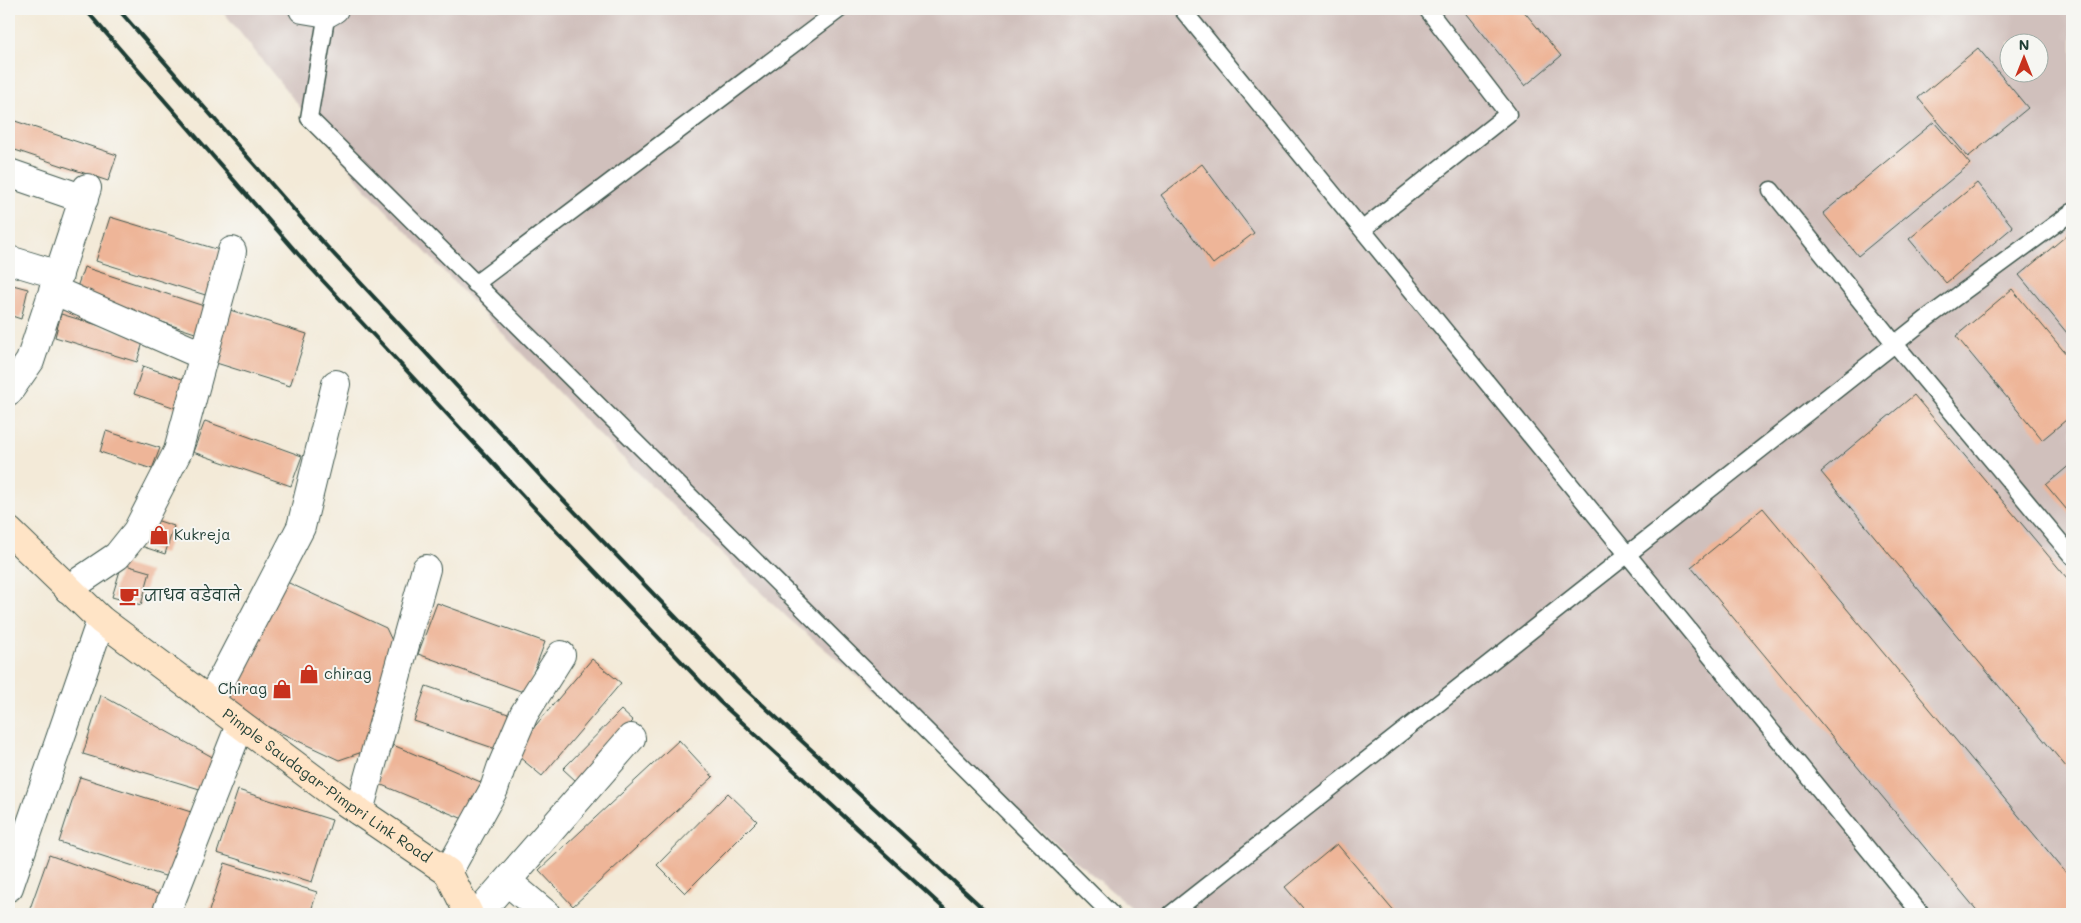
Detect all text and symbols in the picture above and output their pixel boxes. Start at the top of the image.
north arrow [1998,32,2048,82]
text: N [2019,35,2029,54]
shop icon: Kukreja [148,524,170,546]
place label: Kukreja [174,524,230,544]
place label: जाधव वडेवाले [143,584,243,605]
cafe icon: जाधव वडेवाले [118,585,140,607]
shop icon: chirag [298,663,320,685]
place label: chirag [324,663,372,683]
place label: Chirag [218,678,267,698]
shop icon: Chirag [271,678,293,700]
street label: Pimple Saudagar-Pimpri Link Road [219,703,436,867]

